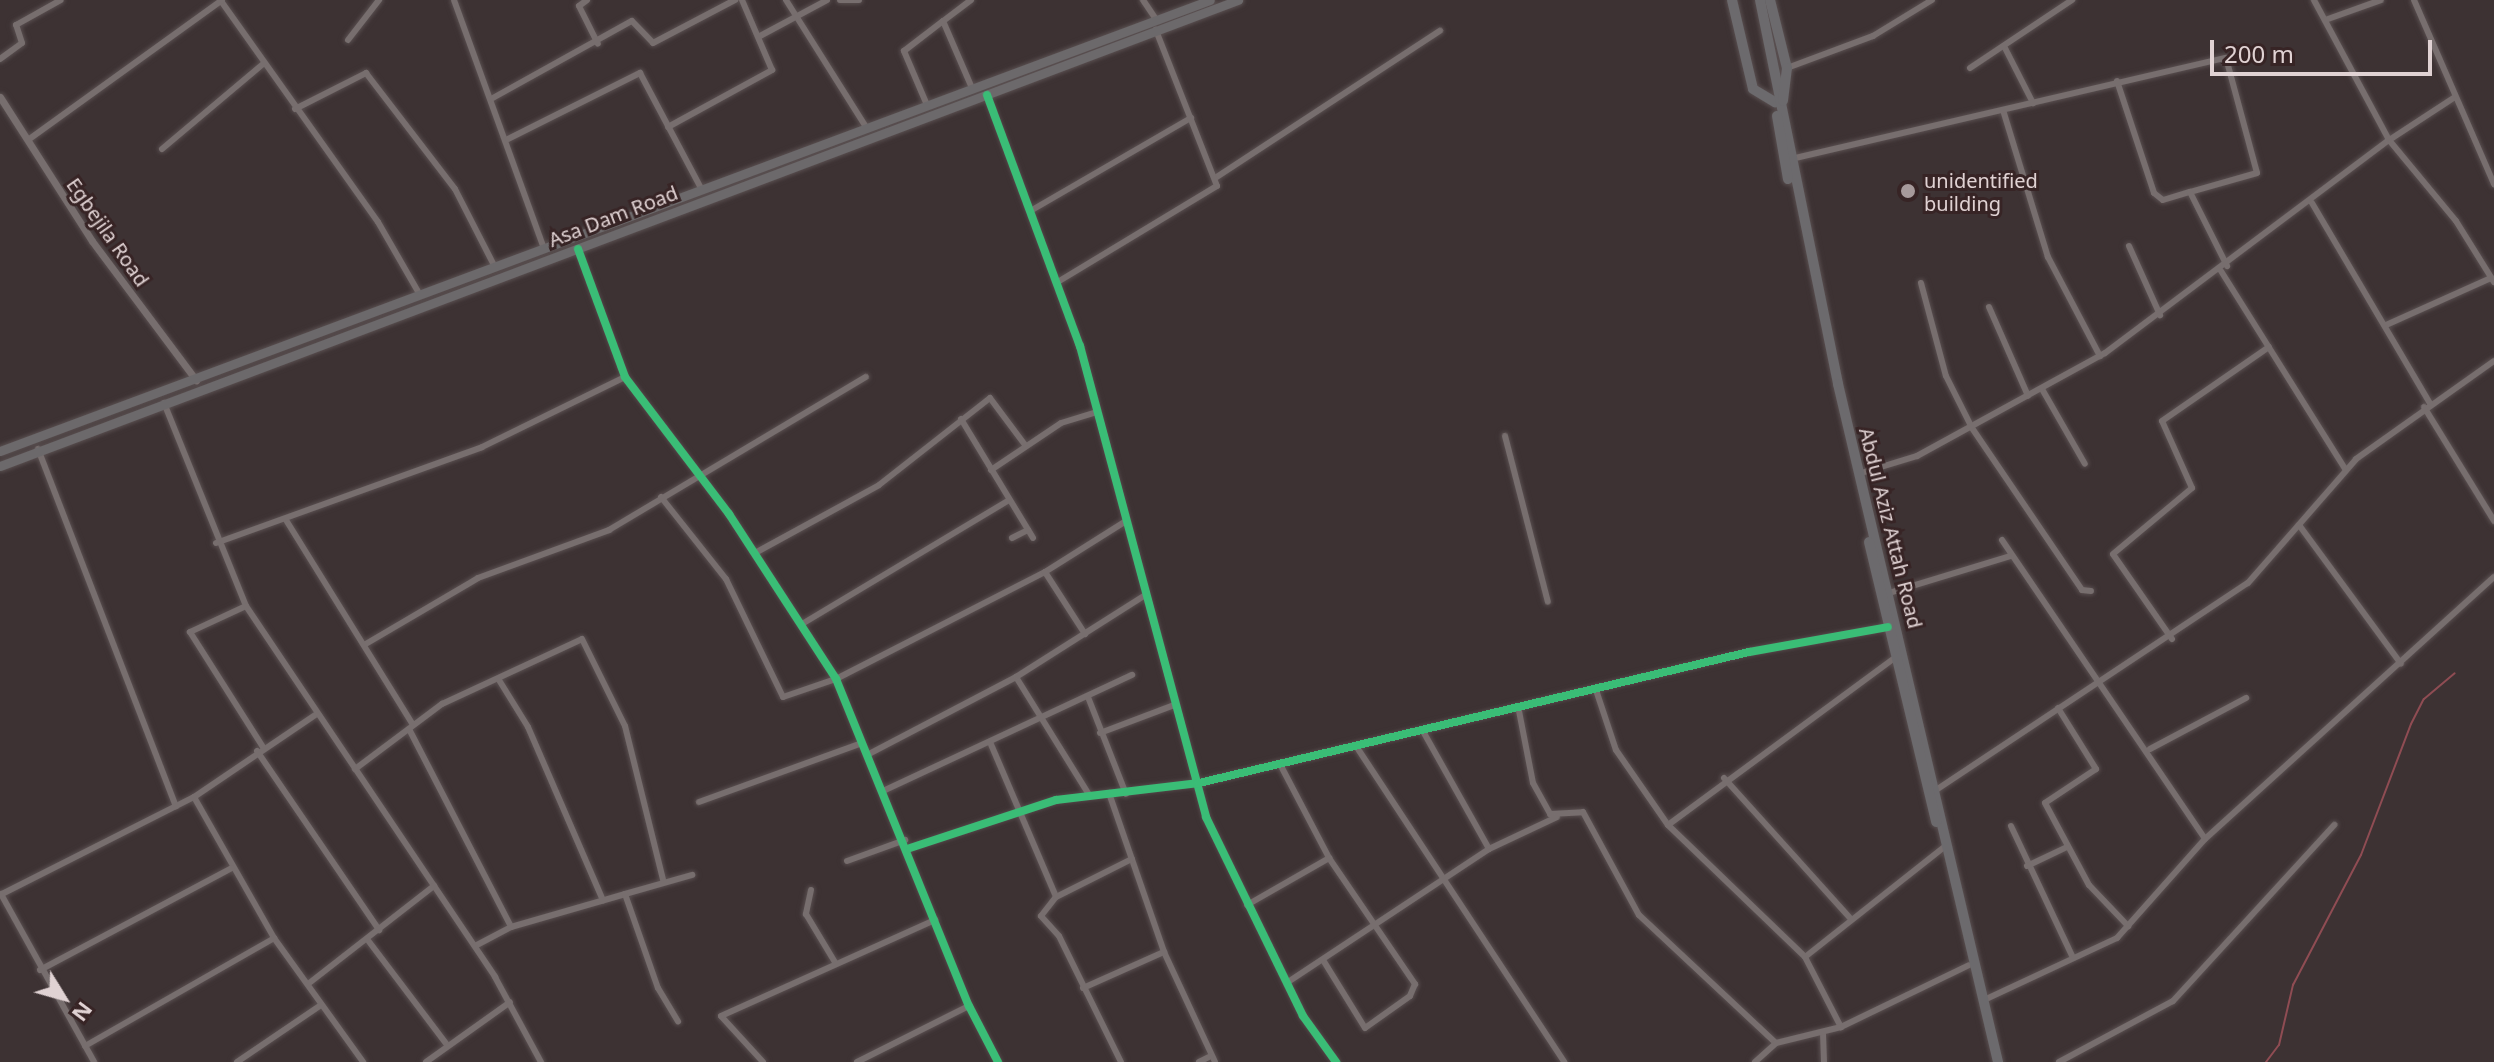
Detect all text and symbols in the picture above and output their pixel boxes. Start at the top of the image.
scale bar [2214,24,2436,74]
text: 200 m [2224,37,2294,70]
place label: unidentified building [1924,168,2038,215]
street label: Egbejila Road [62,173,154,291]
street label: Asa Dam Road [545,180,681,252]
marker: unidentified building [1899,182,1917,200]
street label: Abdul Aziz Attah Road [1854,425,1928,631]
north arrow [24,958,104,1038]
text: N [66,996,101,1029]

